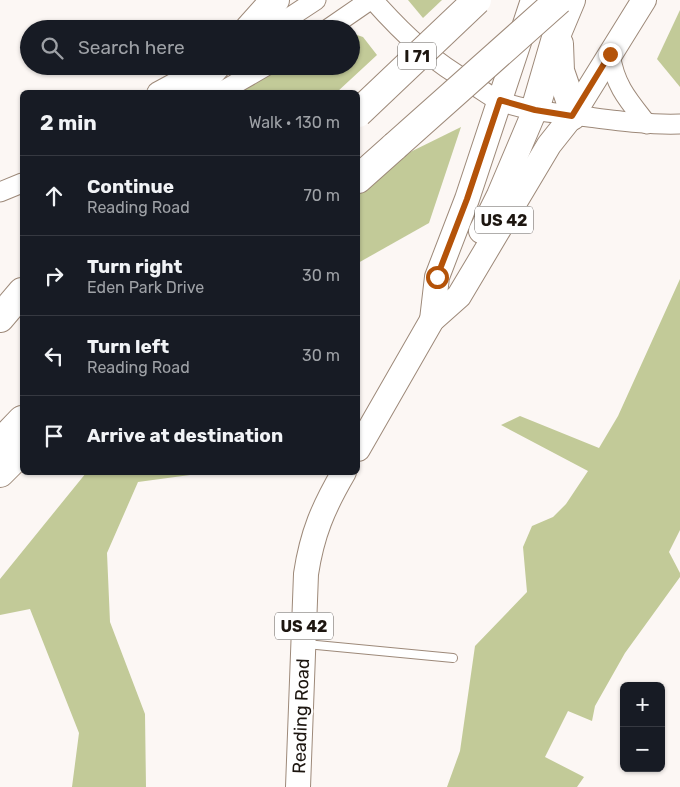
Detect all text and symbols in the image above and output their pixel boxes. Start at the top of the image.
search box [20,20,360,75]
icon: search [38,34,66,62]
text: Search here [78,36,185,59]
road number: I 71 [398,42,436,70]
route end [599,43,622,66]
text: 2 min [40,110,97,135]
text: Walk · 130 m [249,113,340,132]
text: Continue [87,175,174,198]
icon: ahead [40,182,68,210]
text: 70 m [303,186,340,205]
text: Reading Road [87,198,190,217]
road number: US 42 [475,206,533,234]
text: Turn right [87,255,182,278]
icon: right [40,262,68,290]
text: 30 m [302,266,340,285]
route start [426,266,449,289]
text: Eden Park Drive [87,278,204,297]
text: Turn left [87,335,169,358]
icon: left [40,342,68,370]
text: 30 m [302,346,340,365]
text: Reading Road [87,358,190,377]
icon: arrive [40,422,68,450]
text: Arrive at destination [87,424,283,447]
road number: US 42 [275,612,333,640]
street label: Reading Road [288,658,314,774]
map controls [620,682,665,772]
button: + [620,682,665,727]
button: − [620,727,665,772]

